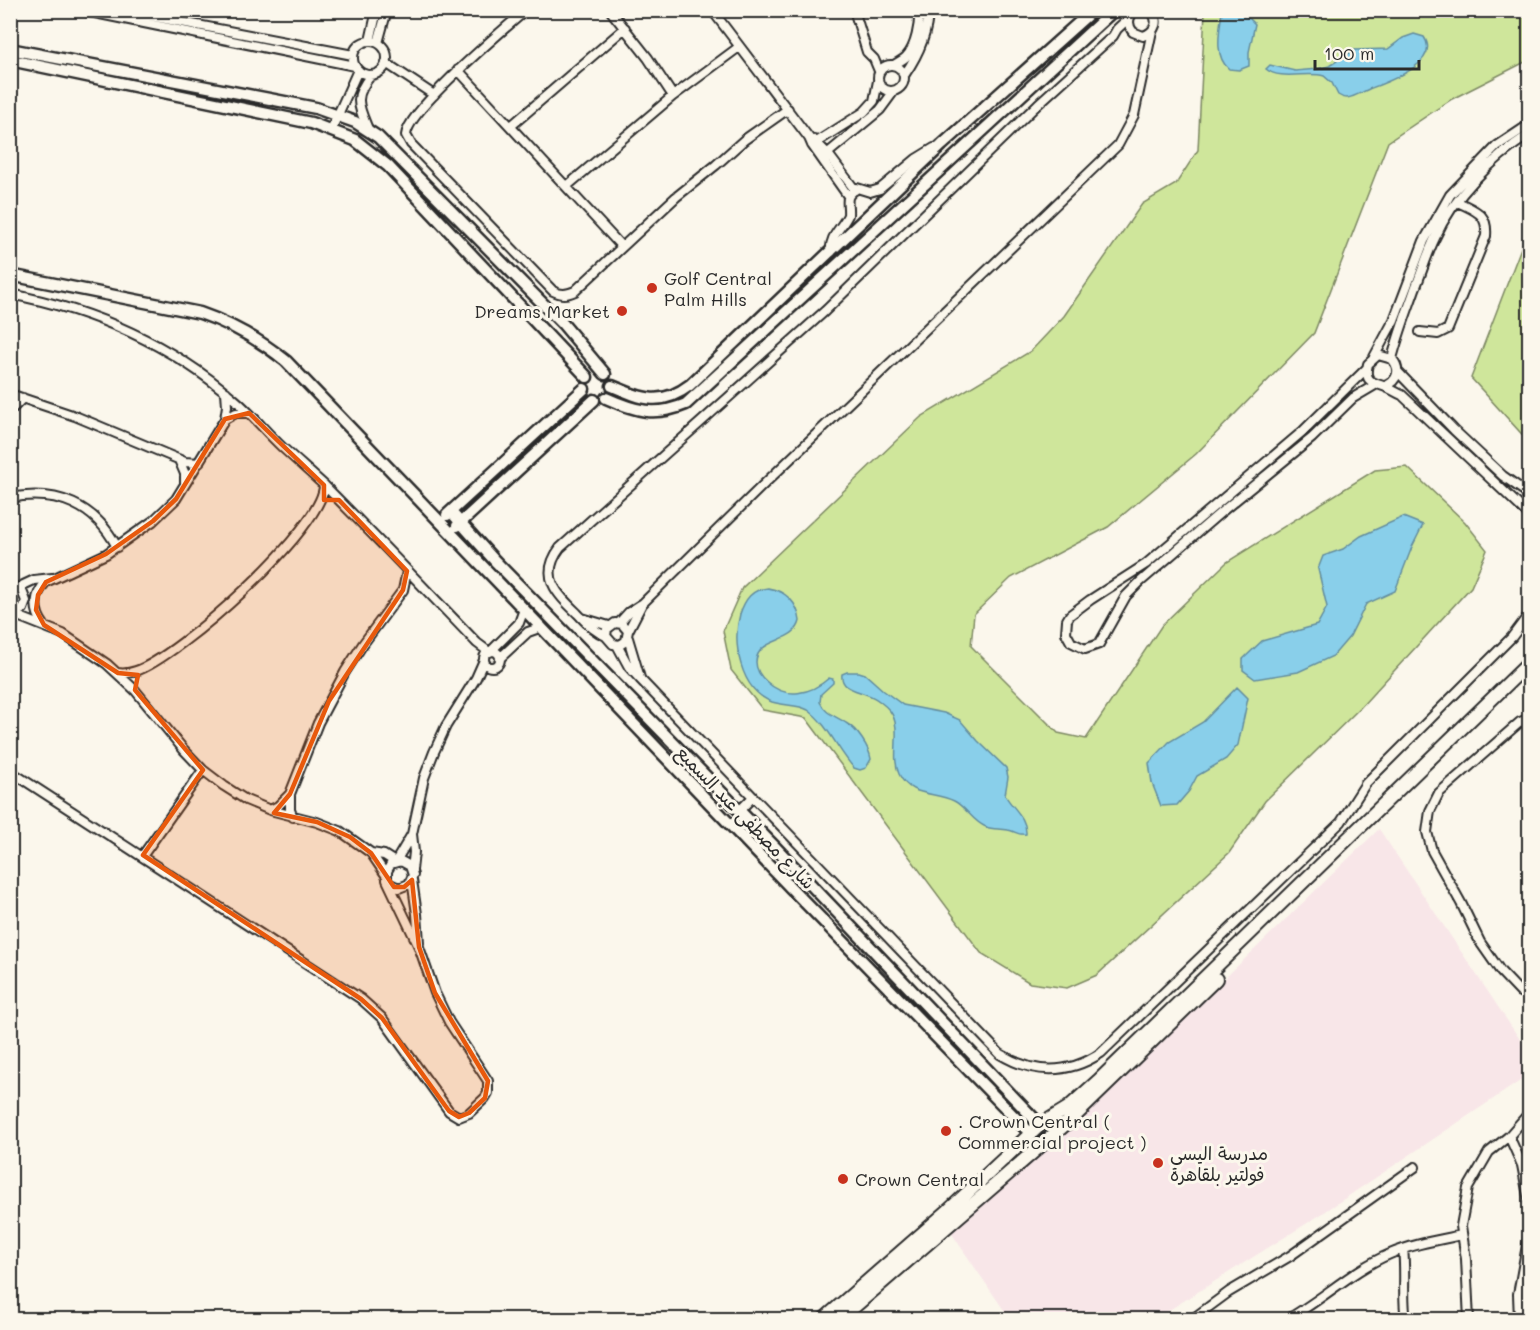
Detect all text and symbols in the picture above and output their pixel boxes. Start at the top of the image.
scale bar [1315,33,1418,71]
text: 100 m [1324,41,1374,65]
place label: Golf Central Palm Hills [664,266,772,311]
marker: Golf Central Palm Hills [645,281,659,295]
place label: Dreams Market [474,299,610,323]
marker: Dreams Market [615,304,629,318]
street label: شارع مصطفى عبد السميع [670,740,821,895]
place label: . Crown Central ( Commercial project ) [958,1109,1146,1154]
marker: . Crown Central ( Commercial project ) [939,1124,953,1138]
place label: مدرسة اليسي فولتير بلقاهرة [1170,1141,1268,1186]
marker: مدرسة اليسي فولتير بلقاهرة [1151,1156,1165,1170]
place label: Crown Central [855,1167,984,1191]
marker: Crown Central [836,1172,850,1186]

